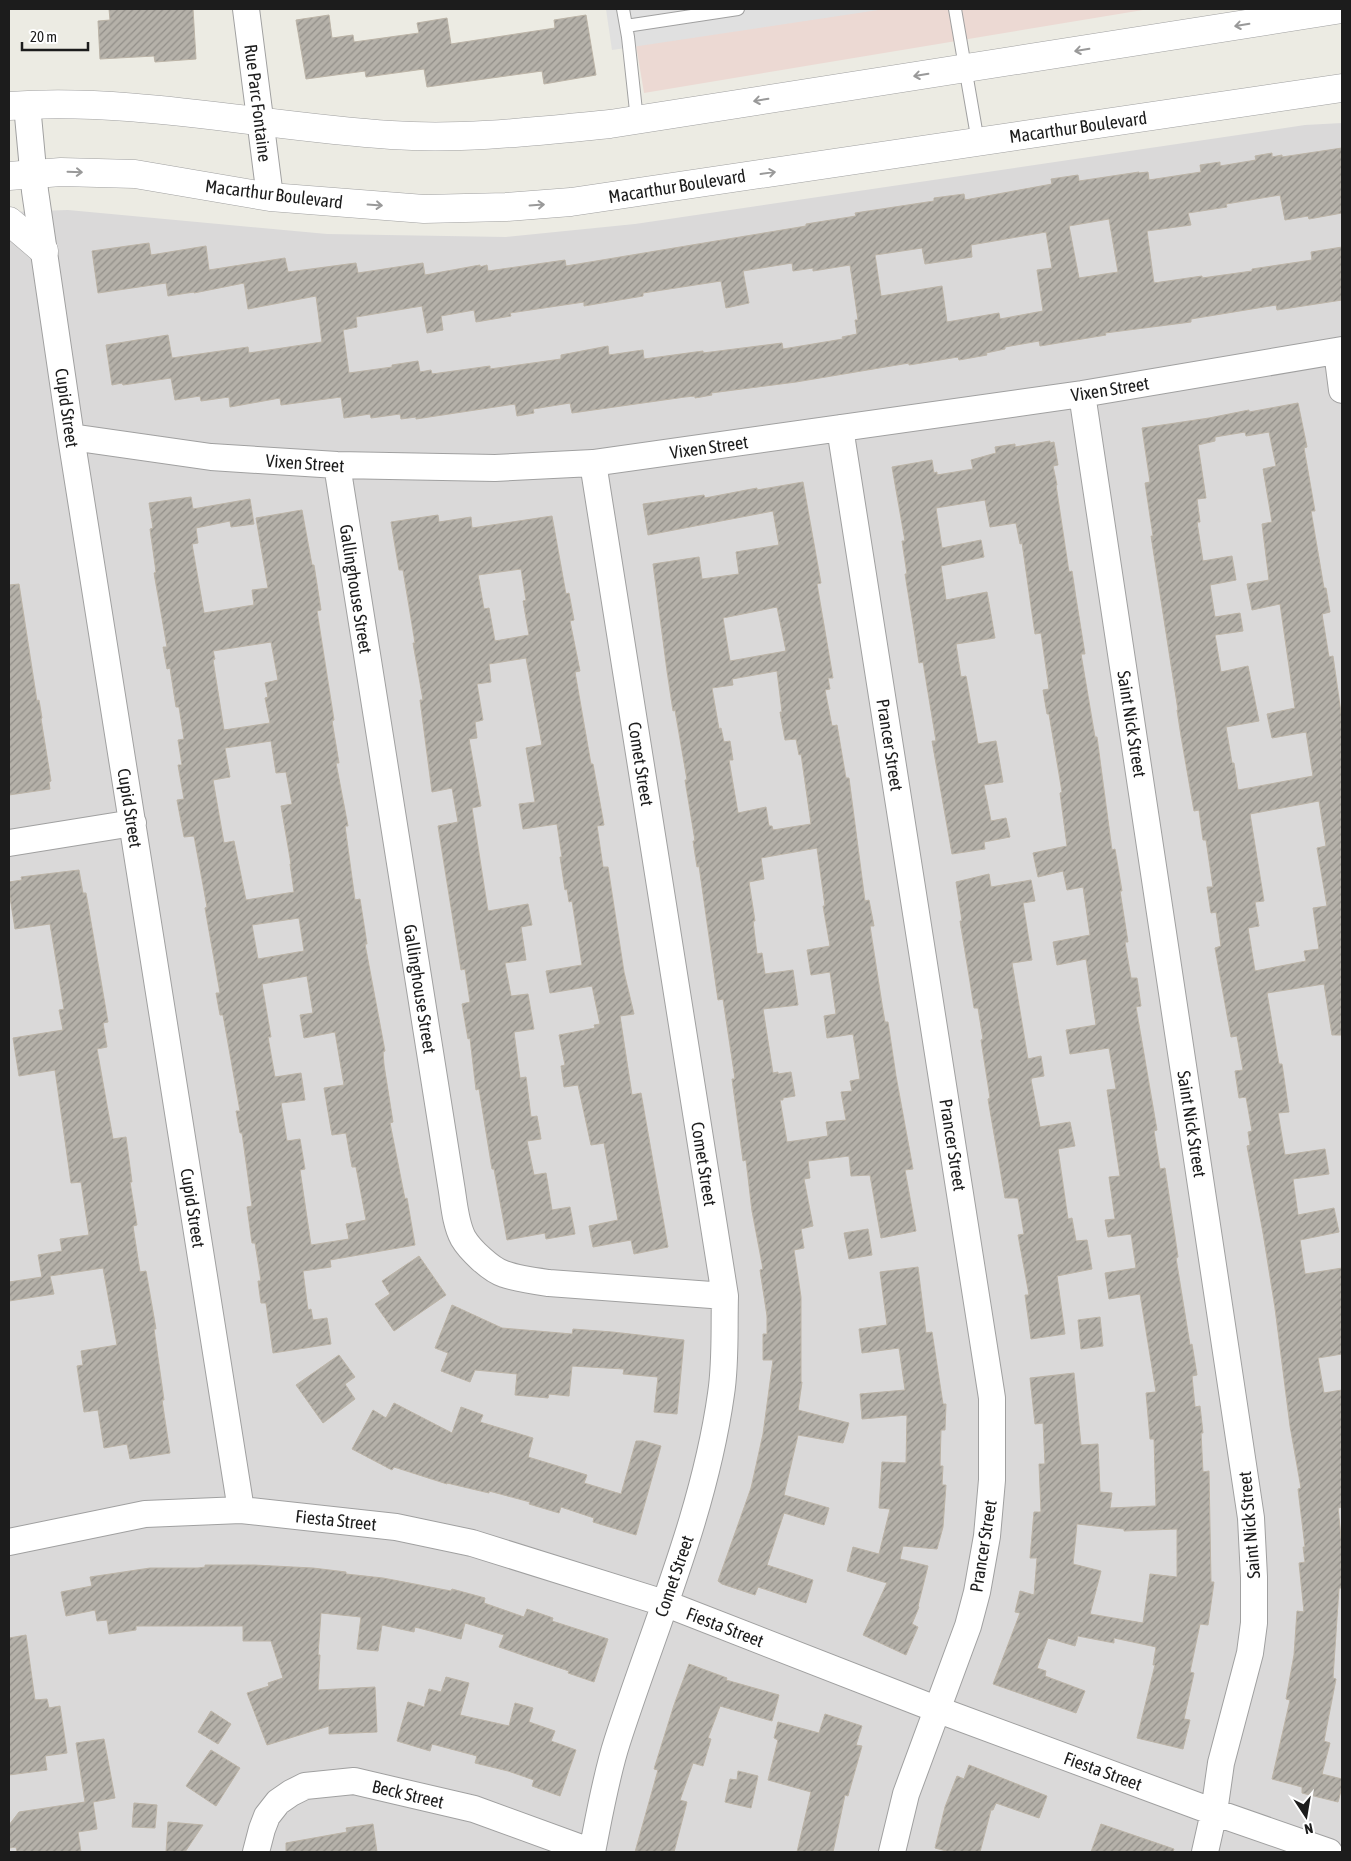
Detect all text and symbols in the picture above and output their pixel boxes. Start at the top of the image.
scale bar [22,20,89,52]
one-way arrow [1235,20,1251,30]
text: 20 m [30,28,57,45]
street label: Rue Parc Fontaine [240,43,276,163]
one-way arrow [1074,45,1090,55]
one-way arrow [914,71,930,81]
one-way arrow [753,96,769,106]
street label: Macarthur Boulevard [1008,107,1148,147]
street label: Macarthur Boulevard [607,165,747,207]
one-way arrow [759,167,775,177]
one-way arrow [67,168,83,177]
street label: Macarthur Boulevard [204,175,344,213]
one-way arrow [367,200,383,210]
one-way arrow [529,200,545,209]
street label: Cupid Street [51,367,83,449]
street label: Vixen Street [1069,372,1151,406]
street label: Vixen Street [668,431,750,463]
street label: Vixen Street [265,450,345,476]
street label: Gallinghouse Street [335,523,377,655]
street label: Saint Nick Street [1113,669,1151,779]
street label: Prancer Street [872,697,908,793]
street label: Comet Street [624,720,658,808]
street label: Cupid Street [113,767,147,849]
street label: Gallinghouse Street [399,923,441,1055]
street label: Saint Nick Street [1173,1069,1211,1179]
street label: Prancer Street [935,1097,971,1193]
street label: Comet Street [687,1120,721,1208]
street label: Cupid Street [176,1167,210,1249]
street label: Saint Nick Street [1234,1470,1264,1580]
street label: Prancer Street [965,1498,1001,1594]
street label: Fiesta Street [294,1505,378,1535]
street label: Comet Street [650,1532,698,1620]
street label: Fiesta Street [683,1603,767,1651]
street label: Fiesta Street [1061,1747,1145,1795]
street label: Beck Street [370,1776,446,1812]
north arrow [1281,1791,1331,1841]
text: N [1303,1820,1314,1837]

